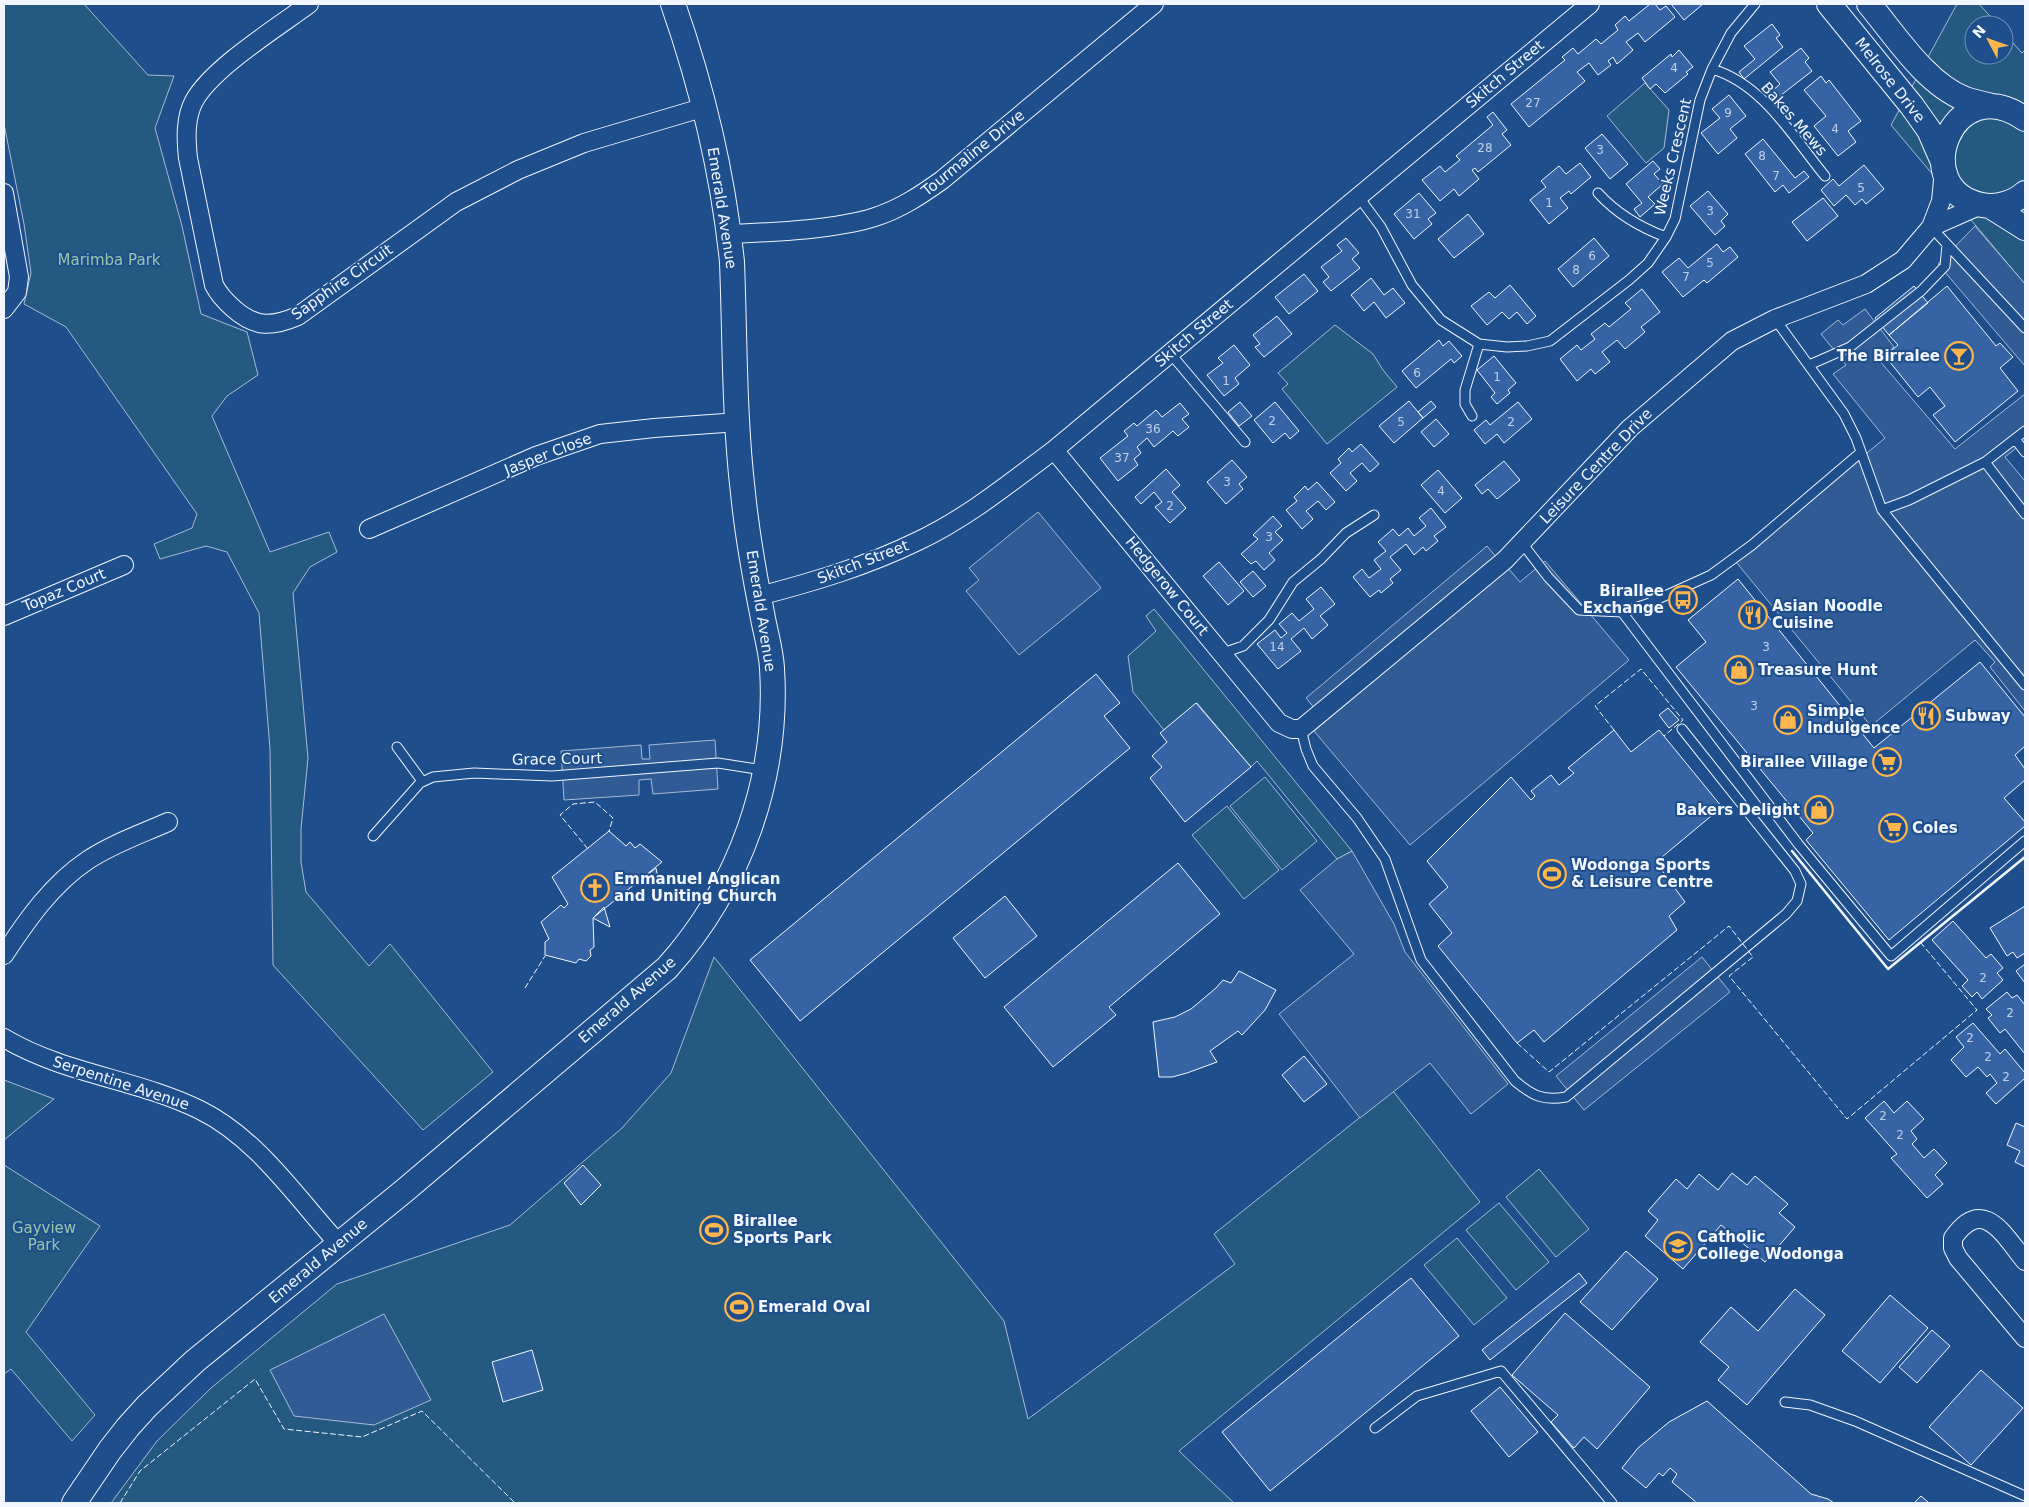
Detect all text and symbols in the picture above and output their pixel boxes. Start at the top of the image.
north arrow [1964,15,2014,65]
text: N [1969,22,1989,41]
street label: Melrose Drive [1851,34,1929,126]
street label: Skitch Street [1462,36,1548,112]
house number: 4 [1670,61,1678,75]
street label: Bakes Mews [1757,78,1831,160]
house number: 27 [1525,96,1541,110]
street label: Weeks Crescent [1651,96,1695,217]
street label: Tourmaline Drive [917,106,1028,201]
house number: 9 [1724,106,1732,120]
house number: 4 [1831,122,1839,136]
house number: 28 [1477,141,1493,155]
house number: 3 [1596,143,1604,157]
street label: Emerald Avenue [703,146,741,270]
house number: 8 [1758,149,1766,163]
house number: 7 [1772,169,1780,183]
house number: 5 [1857,181,1865,195]
house number: 1 [1545,196,1553,210]
house number: 3 [1706,204,1714,218]
house number: 31 [1405,207,1421,221]
street label: Sapphire Circuit [288,240,396,324]
house number: 6 [1588,249,1596,263]
park label: Marimba Park [58,251,161,269]
house number: 5 [1706,256,1714,270]
house number: 8 [1572,263,1580,277]
house number: 7 [1682,270,1690,284]
street label: Skitch Street [1151,295,1237,371]
bar icon: The Birralee [1944,341,1974,371]
place label: The Birralee [1837,347,1940,365]
house number: 6 [1413,366,1421,380]
house number: 1 [1493,370,1501,384]
house number: 1 [1222,374,1230,388]
street label: Leisure Centre Drive [1536,405,1656,527]
house number: 2 [1268,414,1276,428]
house number: 5 [1397,415,1405,429]
house number: 2 [1507,415,1515,429]
house number: 36 [1145,422,1161,436]
street label: Jasper Close [501,429,594,479]
house number: 37 [1114,451,1130,465]
house number: 3 [1223,475,1231,489]
house number: 4 [1437,484,1445,498]
house number: 2 [1166,499,1174,513]
house number: 3 [1265,530,1273,544]
street label: Hedgerow Court [1122,533,1212,639]
street label: Skitch Street [815,536,911,588]
street label: Emerald Avenue [742,549,780,673]
street label: Topaz Court [19,564,108,616]
place label: Birallee Exchange [1583,582,1664,617]
bus stop icon: Birallee Exchange [1668,585,1698,615]
place label: Asian Noodle Cuisine [1772,597,1883,632]
restaurant icon: Asian Noodle Cuisine [1738,600,1768,630]
house number: 14 [1269,640,1285,654]
house number: 3 [1762,640,1770,654]
shop icon: Treasure Hunt [1724,655,1754,685]
place label: Treasure Hunt [1758,661,1878,679]
house number: 3 [1750,699,1758,713]
restaurant icon: Subway [1911,701,1941,731]
place label: Simple Indulgence [1807,702,1900,737]
shop icon: Simple Indulgence [1773,705,1803,735]
place label: Subway [1945,707,2011,725]
supermarket icon: Birallee Village [1872,747,1902,777]
street label: Grace Court [512,749,602,769]
place label: Birallee Village [1740,753,1868,771]
shop icon: Bakers Delight [1804,795,1834,825]
place label: Bakers Delight [1676,801,1800,819]
supermarket icon: Coles [1878,813,1908,843]
place label: Coles [1912,819,1958,837]
place label: Wodonga Sports & Leisure Centre [1571,856,1713,891]
sports icon: Wodonga Sports & Leisure Centre [1537,859,1567,889]
place label: Emmanuel Anglican and Uniting Church [614,870,781,905]
church icon: Emmanuel Anglican and Uniting Church [580,873,610,903]
street label: Emerald Avenue [575,953,679,1047]
house number: 2 [1979,971,1987,985]
house number: 2 [2006,1006,2014,1020]
house number: 2 [1966,1031,1974,1045]
house number: 2 [1984,1050,1992,1064]
street label: Serpentine Avenue [50,1052,192,1114]
house number: 2 [2002,1070,2010,1084]
house number: 2 [1879,1109,1887,1123]
house number: 2 [1896,1128,1904,1142]
place label: Birallee Sports Park [733,1212,833,1247]
street label: Emerald Avenue [265,1215,371,1307]
sports icon: Birallee Sports Park [699,1215,729,1245]
park label: Gayview Park [12,1219,76,1254]
place label: Catholic College Wodonga [1697,1228,1844,1263]
school or university icon: Catholic College Wodonga [1663,1231,1693,1261]
sports icon: Emerald Oval [724,1292,754,1322]
place label: Emerald Oval [758,1298,870,1316]

